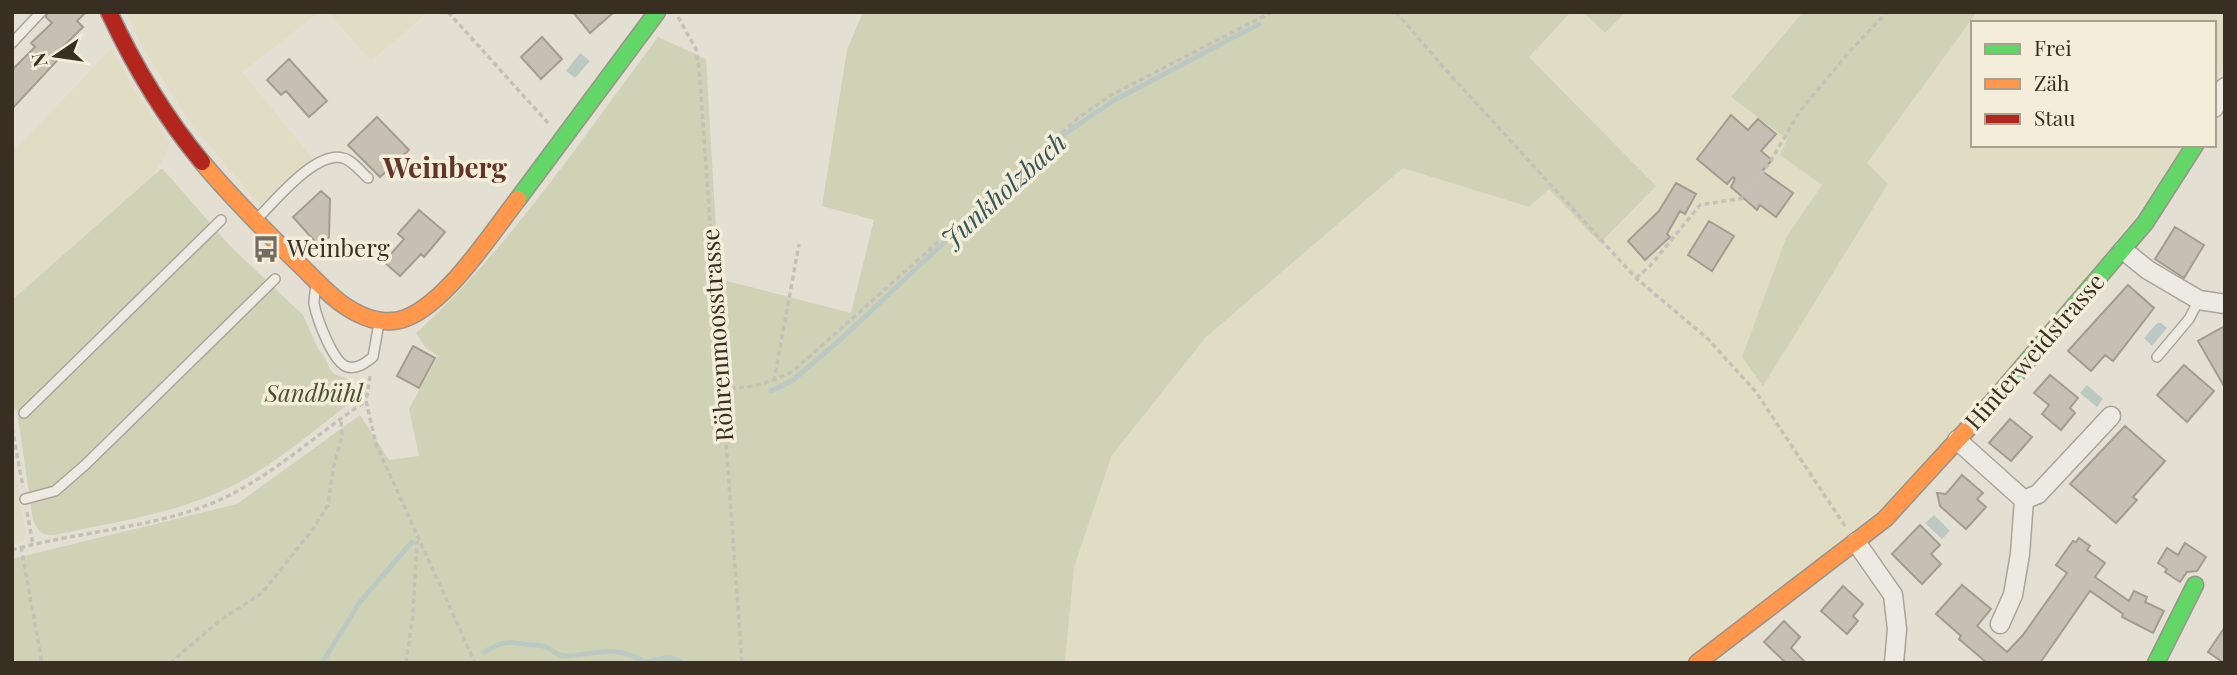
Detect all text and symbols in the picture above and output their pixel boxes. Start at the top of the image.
north arrow [21,21,91,91]
legend [1971,21,2216,147]
text: Frei [2034,33,2072,61]
text: N [24,50,53,70]
text: Zäh [2034,68,2070,96]
text: Stau [2034,103,2075,131]
water label: Junkholzbach [933,124,1073,255]
district label: Weinberg [382,148,508,185]
street label: Röhrenmoosstrasse [693,228,739,443]
place label: Weinberg [286,231,390,263]
bus stop icon: Weinberg [251,234,281,264]
street label: Hinterweidstrasse [1957,266,2110,436]
park label: Sandbühl [264,376,364,408]

